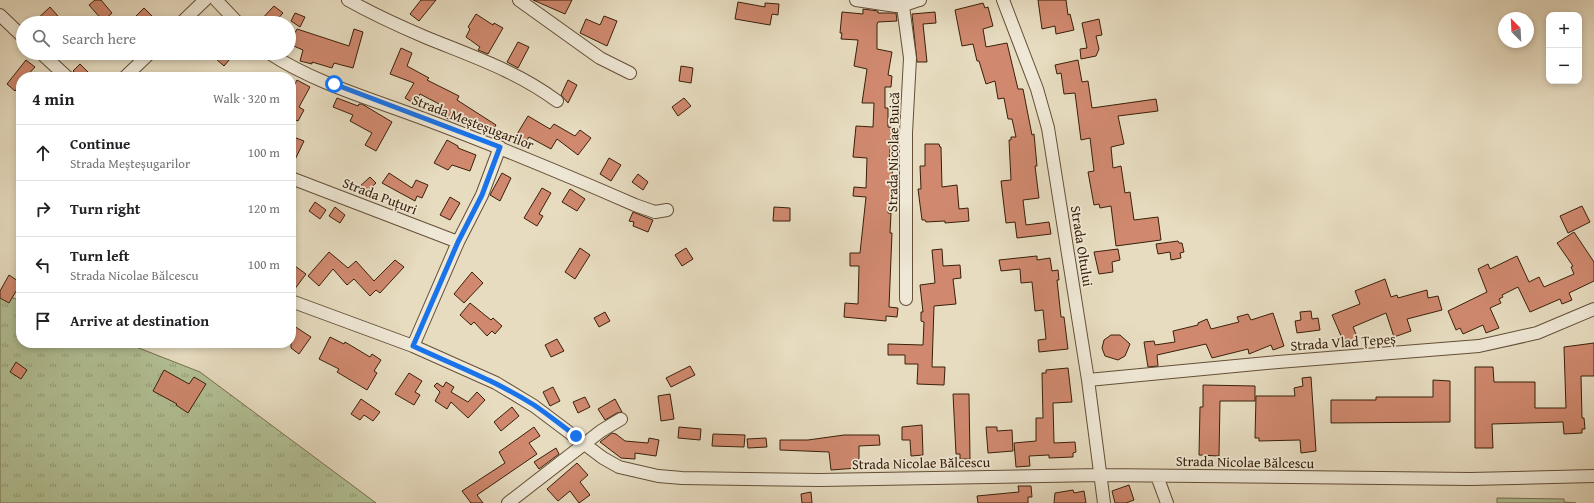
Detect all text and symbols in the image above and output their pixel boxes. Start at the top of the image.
north arrow [1498,12,1534,48]
map controls [1546,12,1582,84]
button: + [1546,12,1582,48]
search box [16,16,296,60]
icon: search [30,27,52,49]
text: Search here [62,28,136,49]
button: − [1546,48,1582,84]
route start [325,75,343,93]
text: 4 min [32,86,74,111]
text: Walk · 320 m [213,89,280,108]
street label: Strada Meșteșugarilor [409,89,537,155]
street label: Strada Nicolae Buică [882,91,904,212]
text: Continue [70,133,131,154]
icon: ahead [32,142,54,164]
text: 100 m [248,143,280,162]
text: Strada Meșteșugarilor [70,154,190,173]
street label: Strada Puțuri [340,173,420,219]
icon: right [32,198,54,220]
text: Turn right [70,198,141,219]
text: 120 m [248,199,280,218]
street label: Strada Oltului [1066,204,1098,288]
text: Turn left [70,245,129,266]
icon: left [32,254,54,276]
text: 100 m [248,255,280,274]
text: Strada Nicolae Bălcescu [70,266,199,285]
icon: arrive [32,310,54,332]
text: Arrive at destination [70,310,209,331]
street label: Strada Vlad Țepeș [1290,328,1396,356]
route end [567,427,585,445]
street label: Strada Nicolae Bălcescu [1176,451,1315,473]
street label: Strada Nicolae Bălcescu [852,452,991,474]

